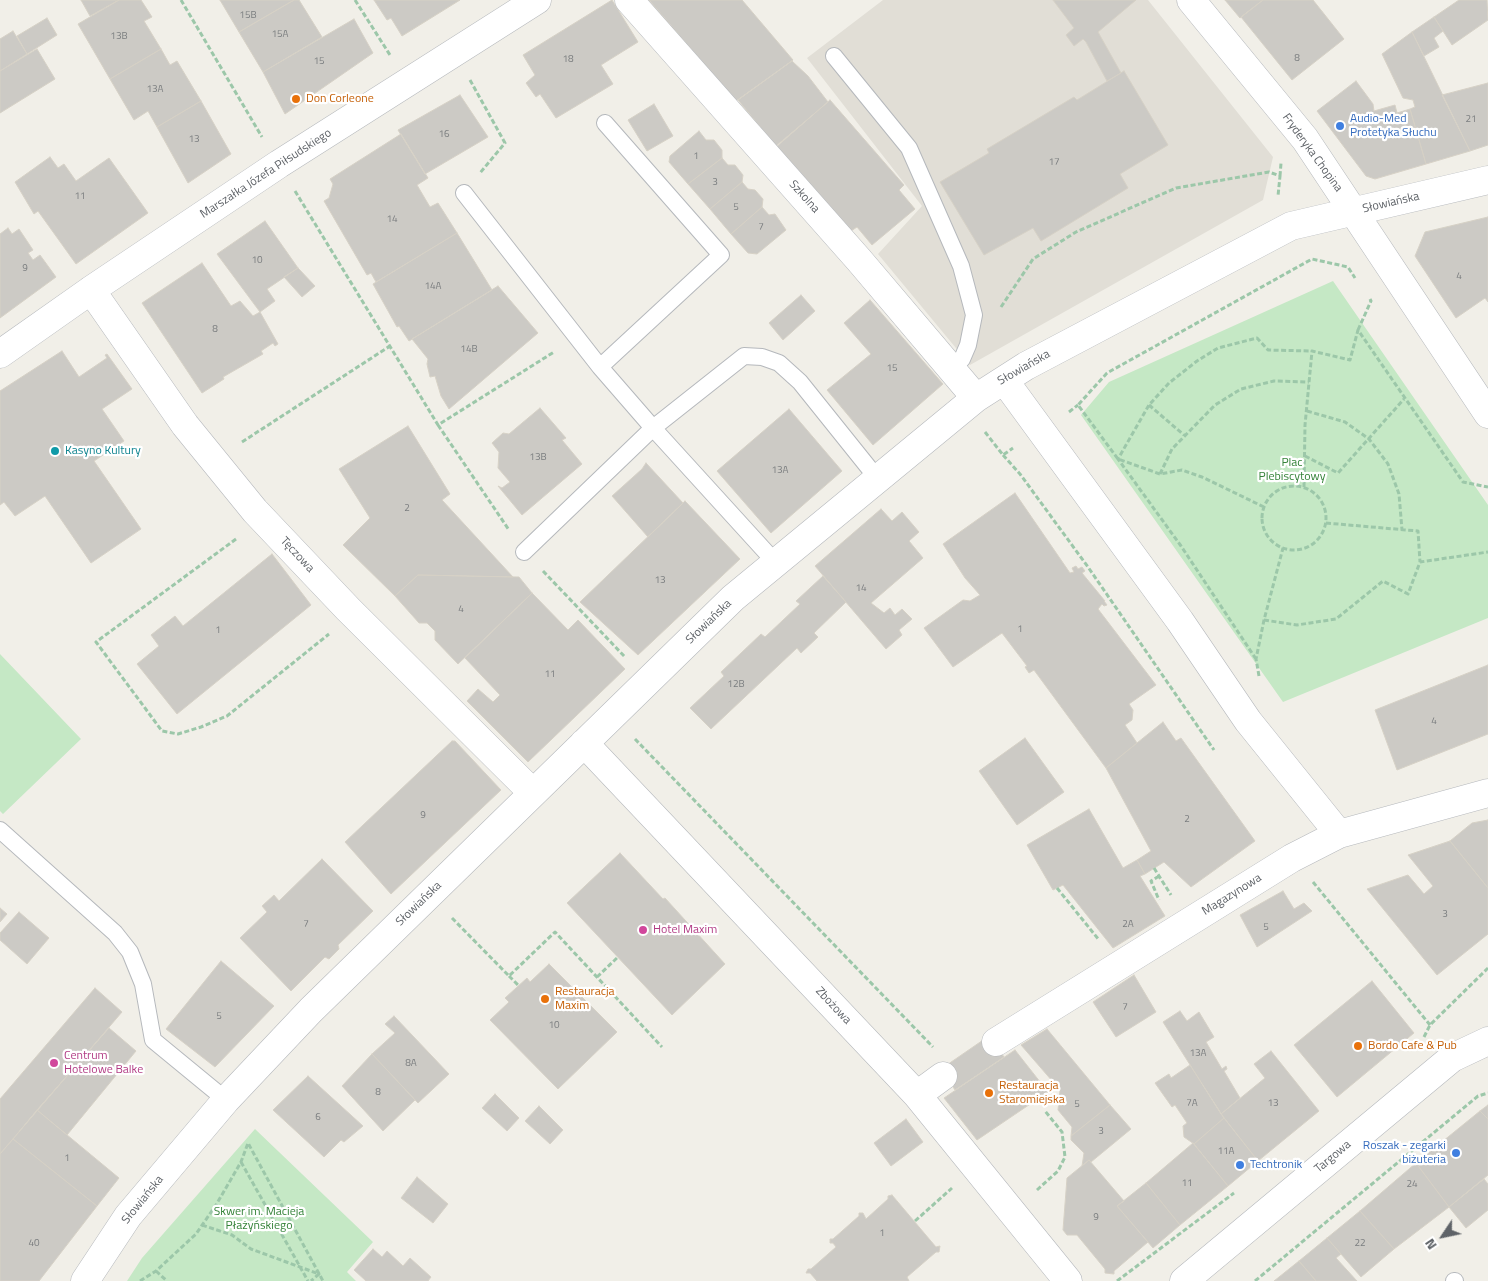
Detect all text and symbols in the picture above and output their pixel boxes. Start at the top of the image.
house number: 15B [239,10,257,22]
house number: 15A [271,29,289,41]
house number: 13B [110,31,128,43]
house number: 8 [1294,53,1300,65]
house number: 18 [562,54,574,66]
house number: 15 [313,56,325,68]
house number: 13A [146,84,164,96]
place label: Don Corleone [306,92,374,106]
marker: Don Corleone [290,93,302,105]
street label: Fryderyka Chopina [1279,111,1345,195]
place label: Audio-Med Protetyka Słuchu [1350,112,1437,140]
house number: 21 [1465,114,1477,126]
marker: Audio-Med Protetyka Słuchu [1334,120,1346,132]
street label: Marszałka Józefa Piłsudskiego [198,126,334,222]
house number: 16 [438,129,450,141]
house number: 13 [188,134,200,146]
house number: 1 [693,151,699,163]
house number: 17 [1048,157,1060,169]
house number: 3 [712,177,718,189]
street label: Szkolna [786,178,822,216]
street label: Słowiańska [1361,189,1421,217]
house number: 11 [74,191,86,203]
house number: 5 [733,202,739,214]
house number: 14 [386,214,398,226]
house number: 7 [758,222,764,234]
house number: 10 [251,255,263,267]
house number: 9 [22,263,28,275]
house number: 4 [1456,271,1462,283]
house number: 14A [424,281,442,293]
house number: 8 [212,324,218,336]
house number: 14B [460,344,478,356]
street label: Słowiańska [995,347,1053,389]
house number: 15 [886,363,898,375]
place label: Kasyno Kultury [65,444,141,458]
marker: Kasyno Kultury [49,445,61,457]
house number: 13B [529,452,547,464]
park label: Plac Plebiscytowy [1259,456,1325,484]
house number: 13A [771,465,789,477]
house number: 2 [404,503,410,515]
street label: Tęczowa [277,534,317,576]
house number: 13 [654,575,666,587]
house number: 14 [855,583,867,595]
street label: Słowiańska [683,597,735,647]
house number: 4 [458,604,464,616]
house number: 1 [1017,624,1023,636]
house number: 1 [215,625,221,637]
house number: 11 [544,669,556,681]
house number: 12B [727,679,745,691]
house number: 4 [1431,716,1437,728]
house number: 9 [420,810,426,822]
house number: 2 [1184,814,1190,826]
street label: Magazynowa [1200,871,1264,919]
street label: Słowiańska [393,879,445,929]
house number: 3 [1442,909,1448,921]
house number: 7 [303,919,309,931]
house number: 2A [1122,919,1134,931]
house number: 5 [1263,922,1269,934]
place label: Hotel Maxim [653,923,717,937]
marker: Hotel Maxim [637,924,649,936]
street label: Zbożowa [812,984,854,1028]
place label: Restauracja Maxim [555,985,615,1013]
marker: Restauracja Maxim [539,993,551,1005]
house number: 7 [1122,1002,1128,1014]
house number: 5 [216,1011,222,1023]
house number: 10 [548,1020,560,1032]
place label: Bordo Cafe & Pub [1368,1039,1457,1053]
marker: Bordo Cafe & Pub [1352,1040,1364,1052]
house number: 13A [1189,1048,1207,1060]
place label: Centrum Hotelowe Balke [64,1049,143,1077]
marker: Centrum Hotelowe Balke [48,1057,60,1069]
house number: 8A [405,1058,417,1070]
place label: Restauracja Staromiejska [999,1079,1065,1107]
house number: 8 [375,1087,381,1099]
marker: Restauracja Staromiejska [983,1087,995,1099]
house number: 7A [1186,1098,1198,1110]
house number: 13 [1267,1098,1279,1110]
house number: 5 [1074,1099,1080,1111]
house number: 6 [315,1112,321,1124]
house number: 3 [1098,1126,1104,1138]
street label: Targowa [1312,1138,1354,1176]
place label: Roszak - zegarki biżuteria [1363,1139,1446,1167]
house number: 11A [1217,1146,1235,1158]
marker: Roszak - zegarki biżuteria [1450,1147,1462,1159]
house number: 1 [64,1153,70,1165]
place label: Techtronik [1250,1158,1302,1172]
marker: Techtronik [1234,1159,1246,1171]
street label: Słowiańska [119,1173,167,1227]
house number: 11 [1181,1178,1193,1190]
house number: 24 [1406,1179,1418,1191]
park label: Skwer im. Macieja Płażyńskiego [214,1205,304,1233]
north arrow [1418,1211,1468,1261]
house number: 9 [1093,1212,1099,1224]
house number: 1 [879,1228,885,1240]
text: N [1419,1235,1442,1255]
house number: 40 [28,1238,40,1250]
house number: 22 [1354,1238,1366,1250]

